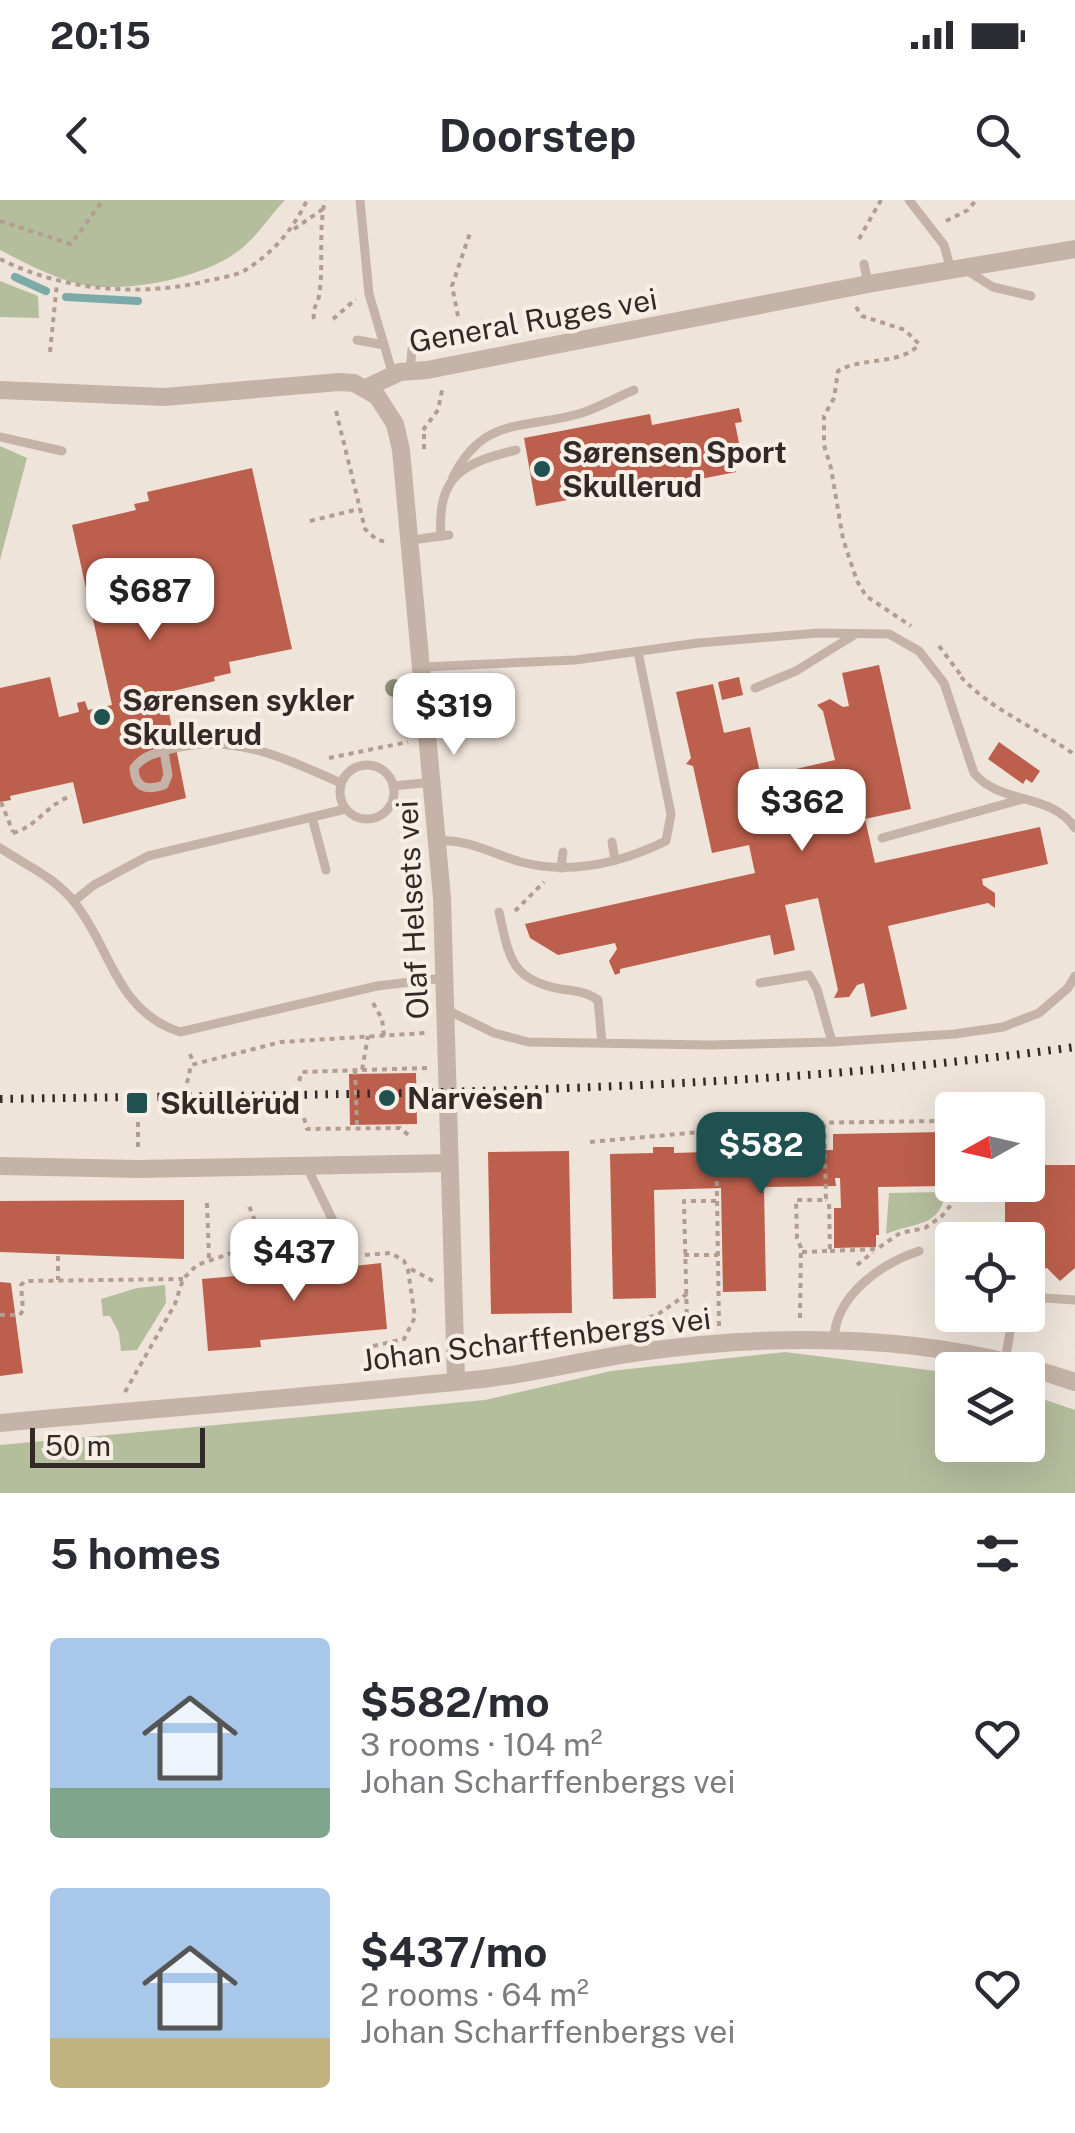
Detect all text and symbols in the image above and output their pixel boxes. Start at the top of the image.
text: 20:15 [50,13,151,58]
icon: back [50,108,105,163]
icon: search [970,108,1025,163]
text: Doorstep [439,109,636,162]
street label: General Ruges vei [406,280,660,360]
place label: Sørensen Sport Skullerud [562,434,787,504]
marker: Sørensen Sport Skullerud [531,458,553,480]
pin: $687 [91,558,209,643]
text: $687 [108,572,192,609]
pin: $319 [395,673,513,758]
place label: Sørensen sykler Skullerud [122,682,354,752]
text: $319 [415,687,493,724]
marker: Sørensen sykler Skullerud [91,706,113,728]
pin: $362 [743,769,861,854]
text: $362 [760,783,844,820]
street label: Olaf Helsets vei [388,800,436,1020]
place label: Narvesen [407,1080,543,1116]
place label: Skullerud [160,1085,300,1121]
marker: Narvesen [376,1087,398,1109]
marker: Skullerud [124,1090,150,1116]
north arrow [935,1092,1045,1202]
map controls [935,1092,1045,1462]
pin: $582 [702,1112,820,1197]
text: $582 [718,1126,804,1163]
pin: $437 [235,1219,353,1304]
button: locate [935,1222,1045,1332]
text: $437 [252,1233,336,1270]
street label: Johan Scharffenbergs vei [359,1300,713,1378]
button: layers [935,1352,1045,1462]
scale bar [30,1423,205,1468]
text: 50 m [45,1429,111,1462]
icon: filters [970,1526,1025,1581]
text: 5 homes [50,1529,221,1578]
text: $582/mo [360,1677,550,1726]
icon: home [130,1678,250,1798]
icon: heart [970,1711,1025,1766]
text: 3 rooms · 104 m² [360,1726,603,1763]
text: Johan Scharffenbergs vei [360,1763,735,1800]
text: $437/mo [360,1927,547,1976]
icon: home [130,1928,250,2048]
icon: heart [970,1961,1025,2016]
text: 2 rooms · 64 m² [360,1976,589,2013]
text: Johan Scharffenbergs vei [360,2013,735,2050]

